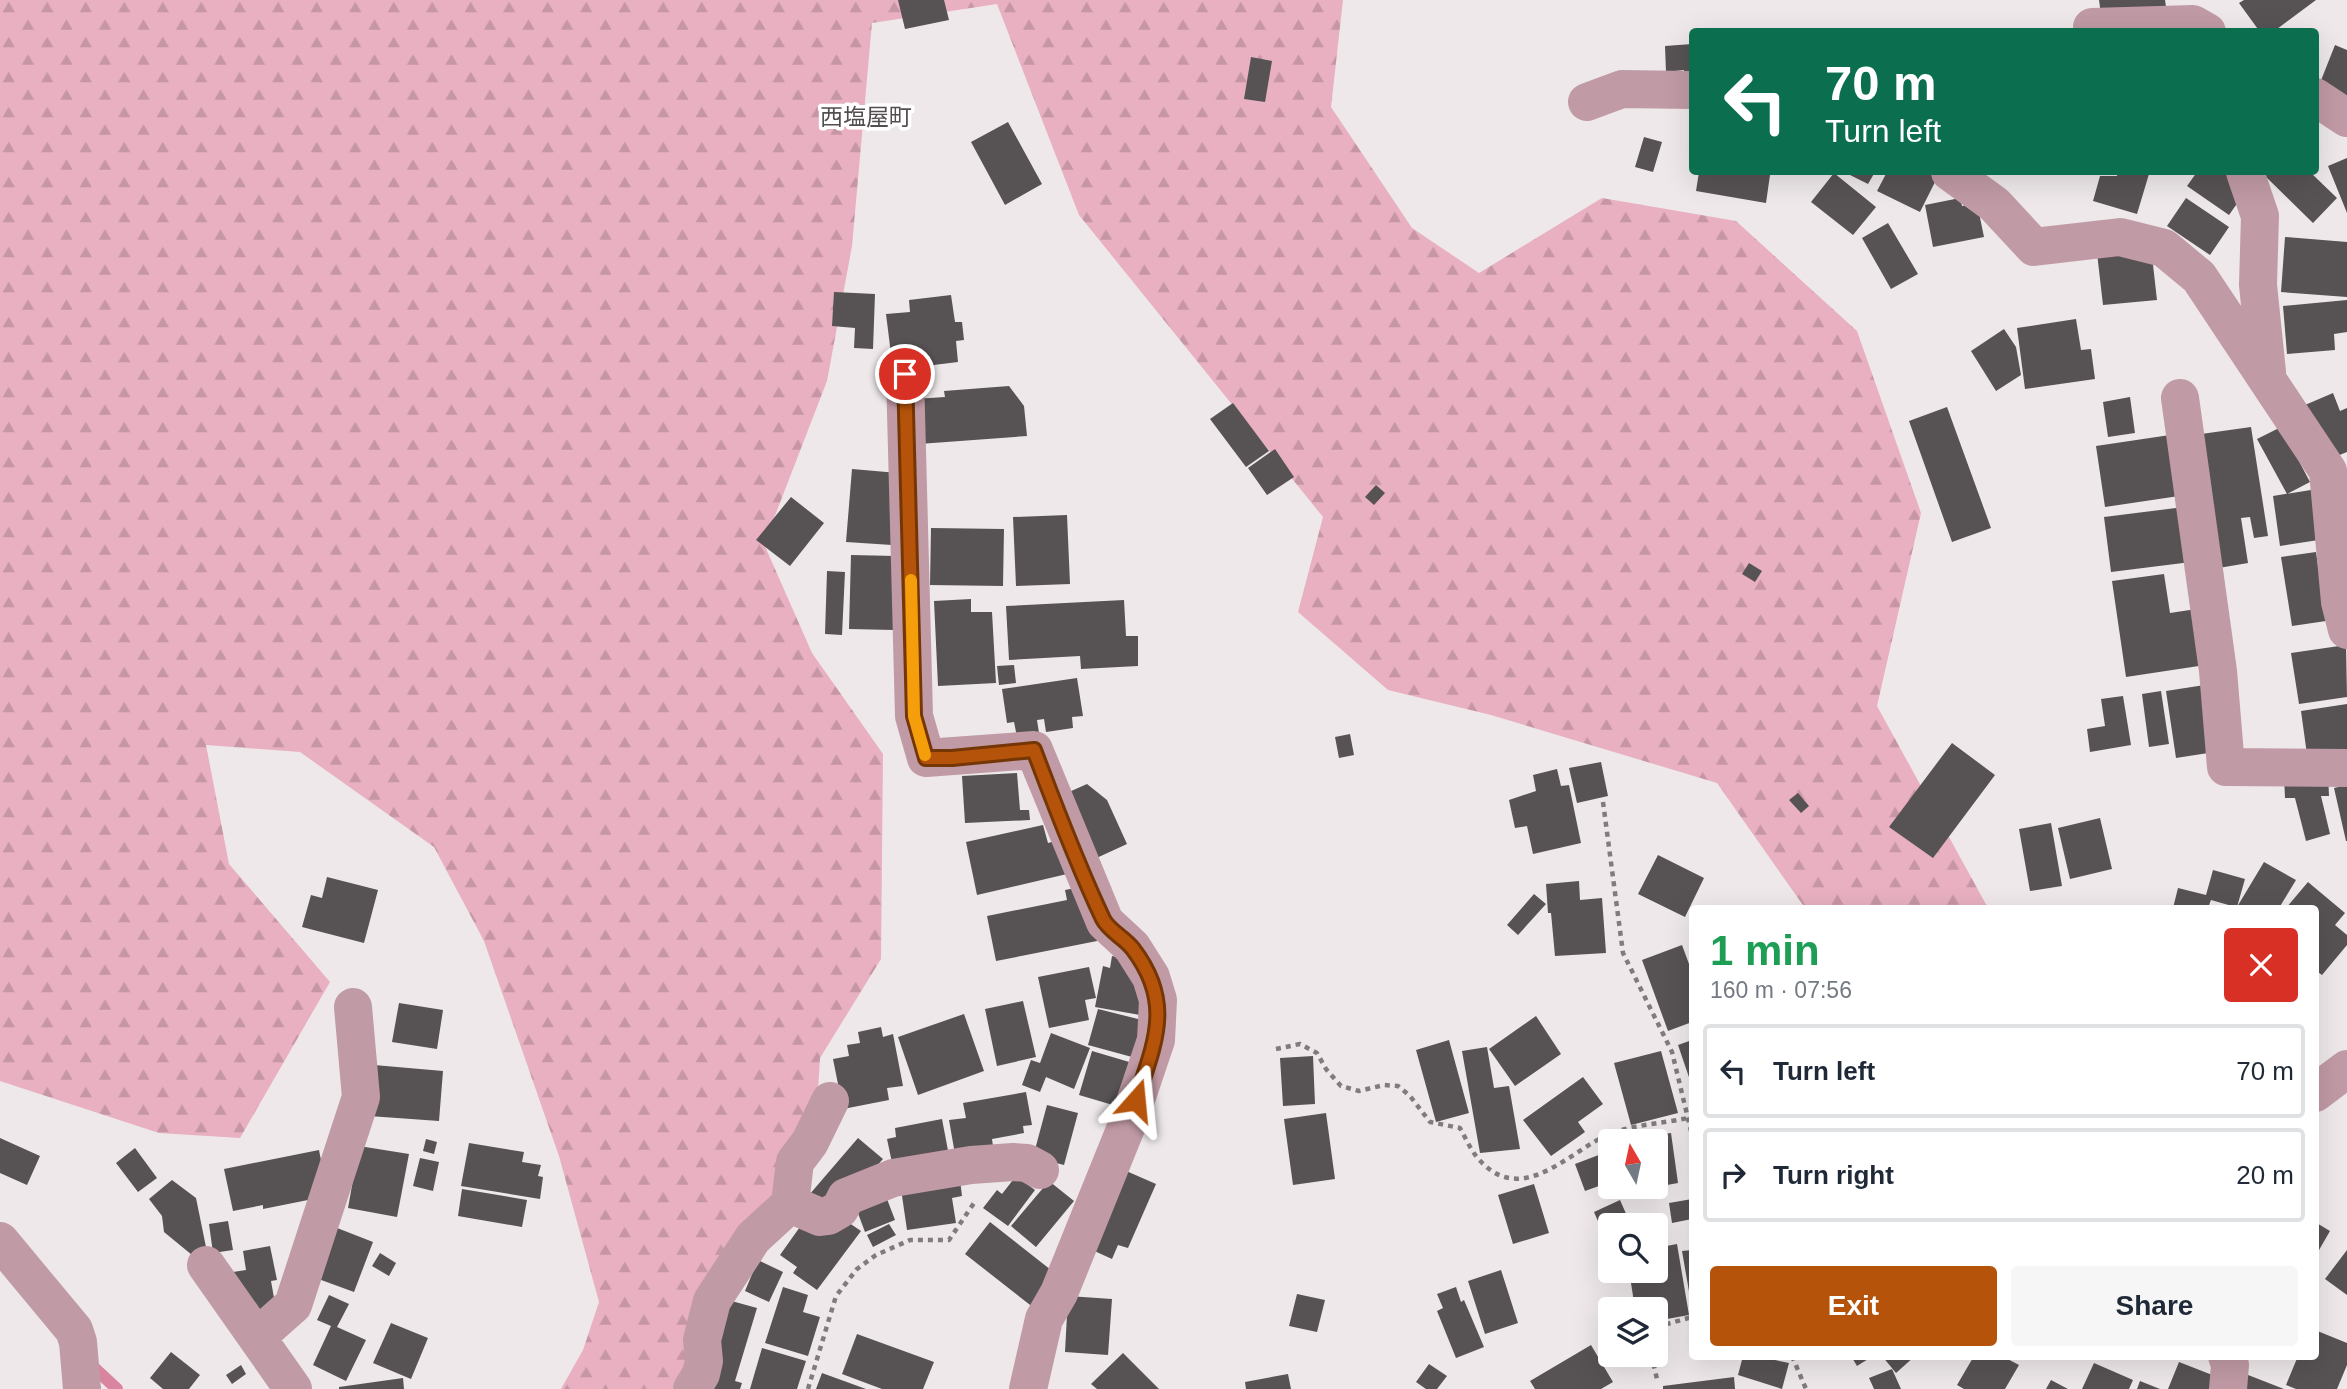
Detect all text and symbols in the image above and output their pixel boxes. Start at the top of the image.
icon: left [1710,56,1801,147]
text: 70 m [1825,56,1937,110]
district label: 西塩屋町 [820,104,912,130]
text: Turn left [1825,113,1941,149]
pin [875,344,935,404]
icon: arrive [886,355,924,393]
text: 1 min [1710,927,1820,974]
button: close [2224,928,2298,1002]
text: 160 m · 07:56 [1710,977,1852,1003]
icon: left [1714,1052,1752,1090]
text: Turn left [1773,1056,1875,1086]
text: 70 m [2236,1056,2294,1086]
position arrow [1099,1063,1173,1137]
north arrow [1598,1129,1668,1199]
map controls [1598,1129,1668,1367]
icon: right [1714,1156,1752,1194]
text: Turn right [1773,1160,1894,1190]
text: 20 m [2236,1160,2294,1190]
button: search [1598,1213,1668,1283]
button: Exit [1710,1266,1997,1346]
button: Share [2011,1266,2298,1346]
button: layers [1598,1297,1668,1367]

